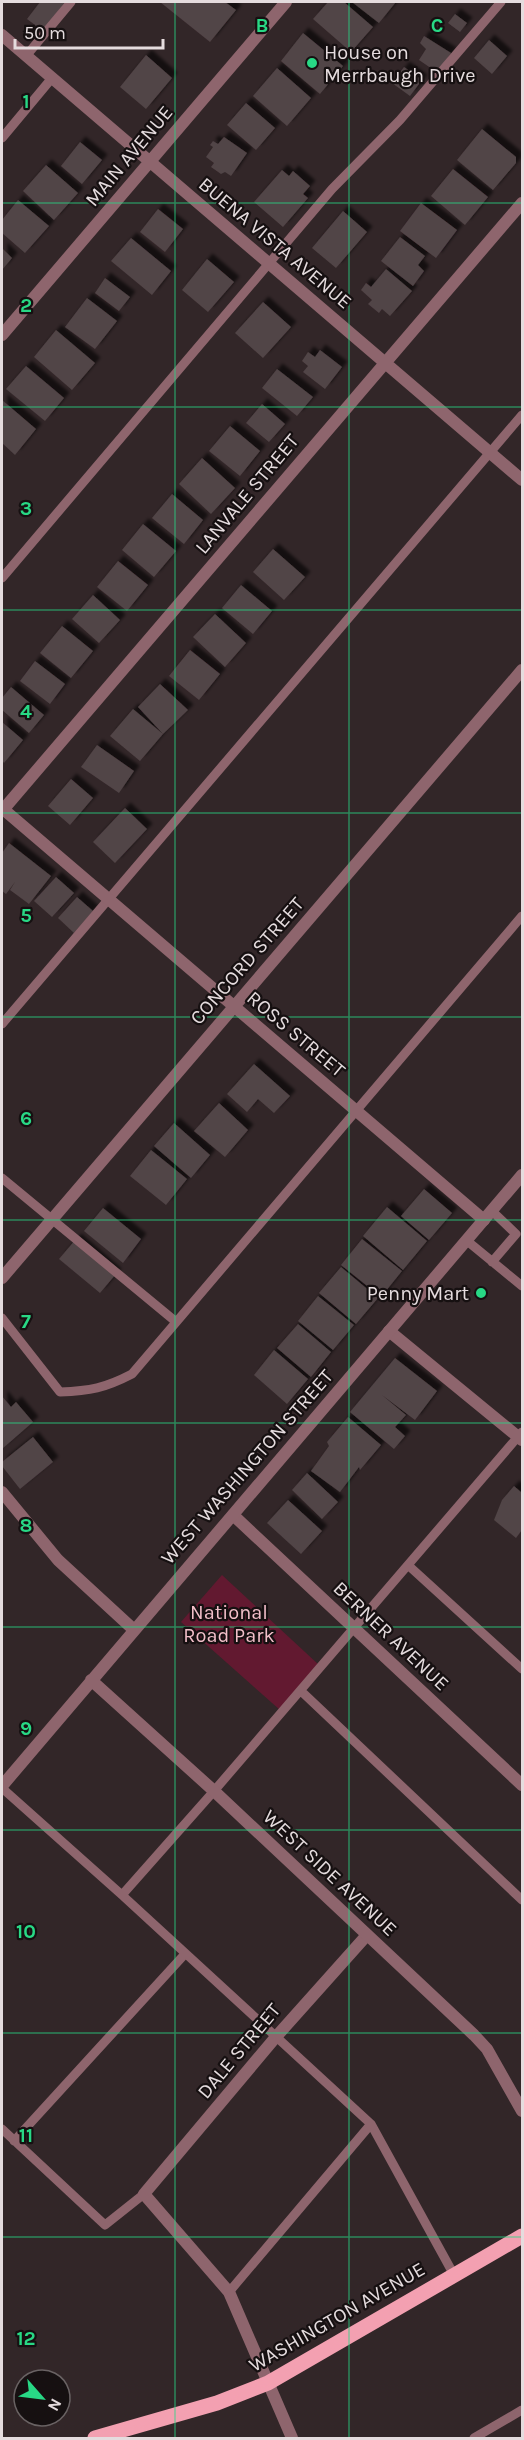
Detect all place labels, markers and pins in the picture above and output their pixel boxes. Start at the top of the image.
place label: House on Merrbaugh Drive [324,41,475,87]
marker: House on Merrbaugh Drive [305,56,319,70]
place label: Penny Mart [367,1282,469,1305]
marker: Penny Mart [474,1286,488,1300]

